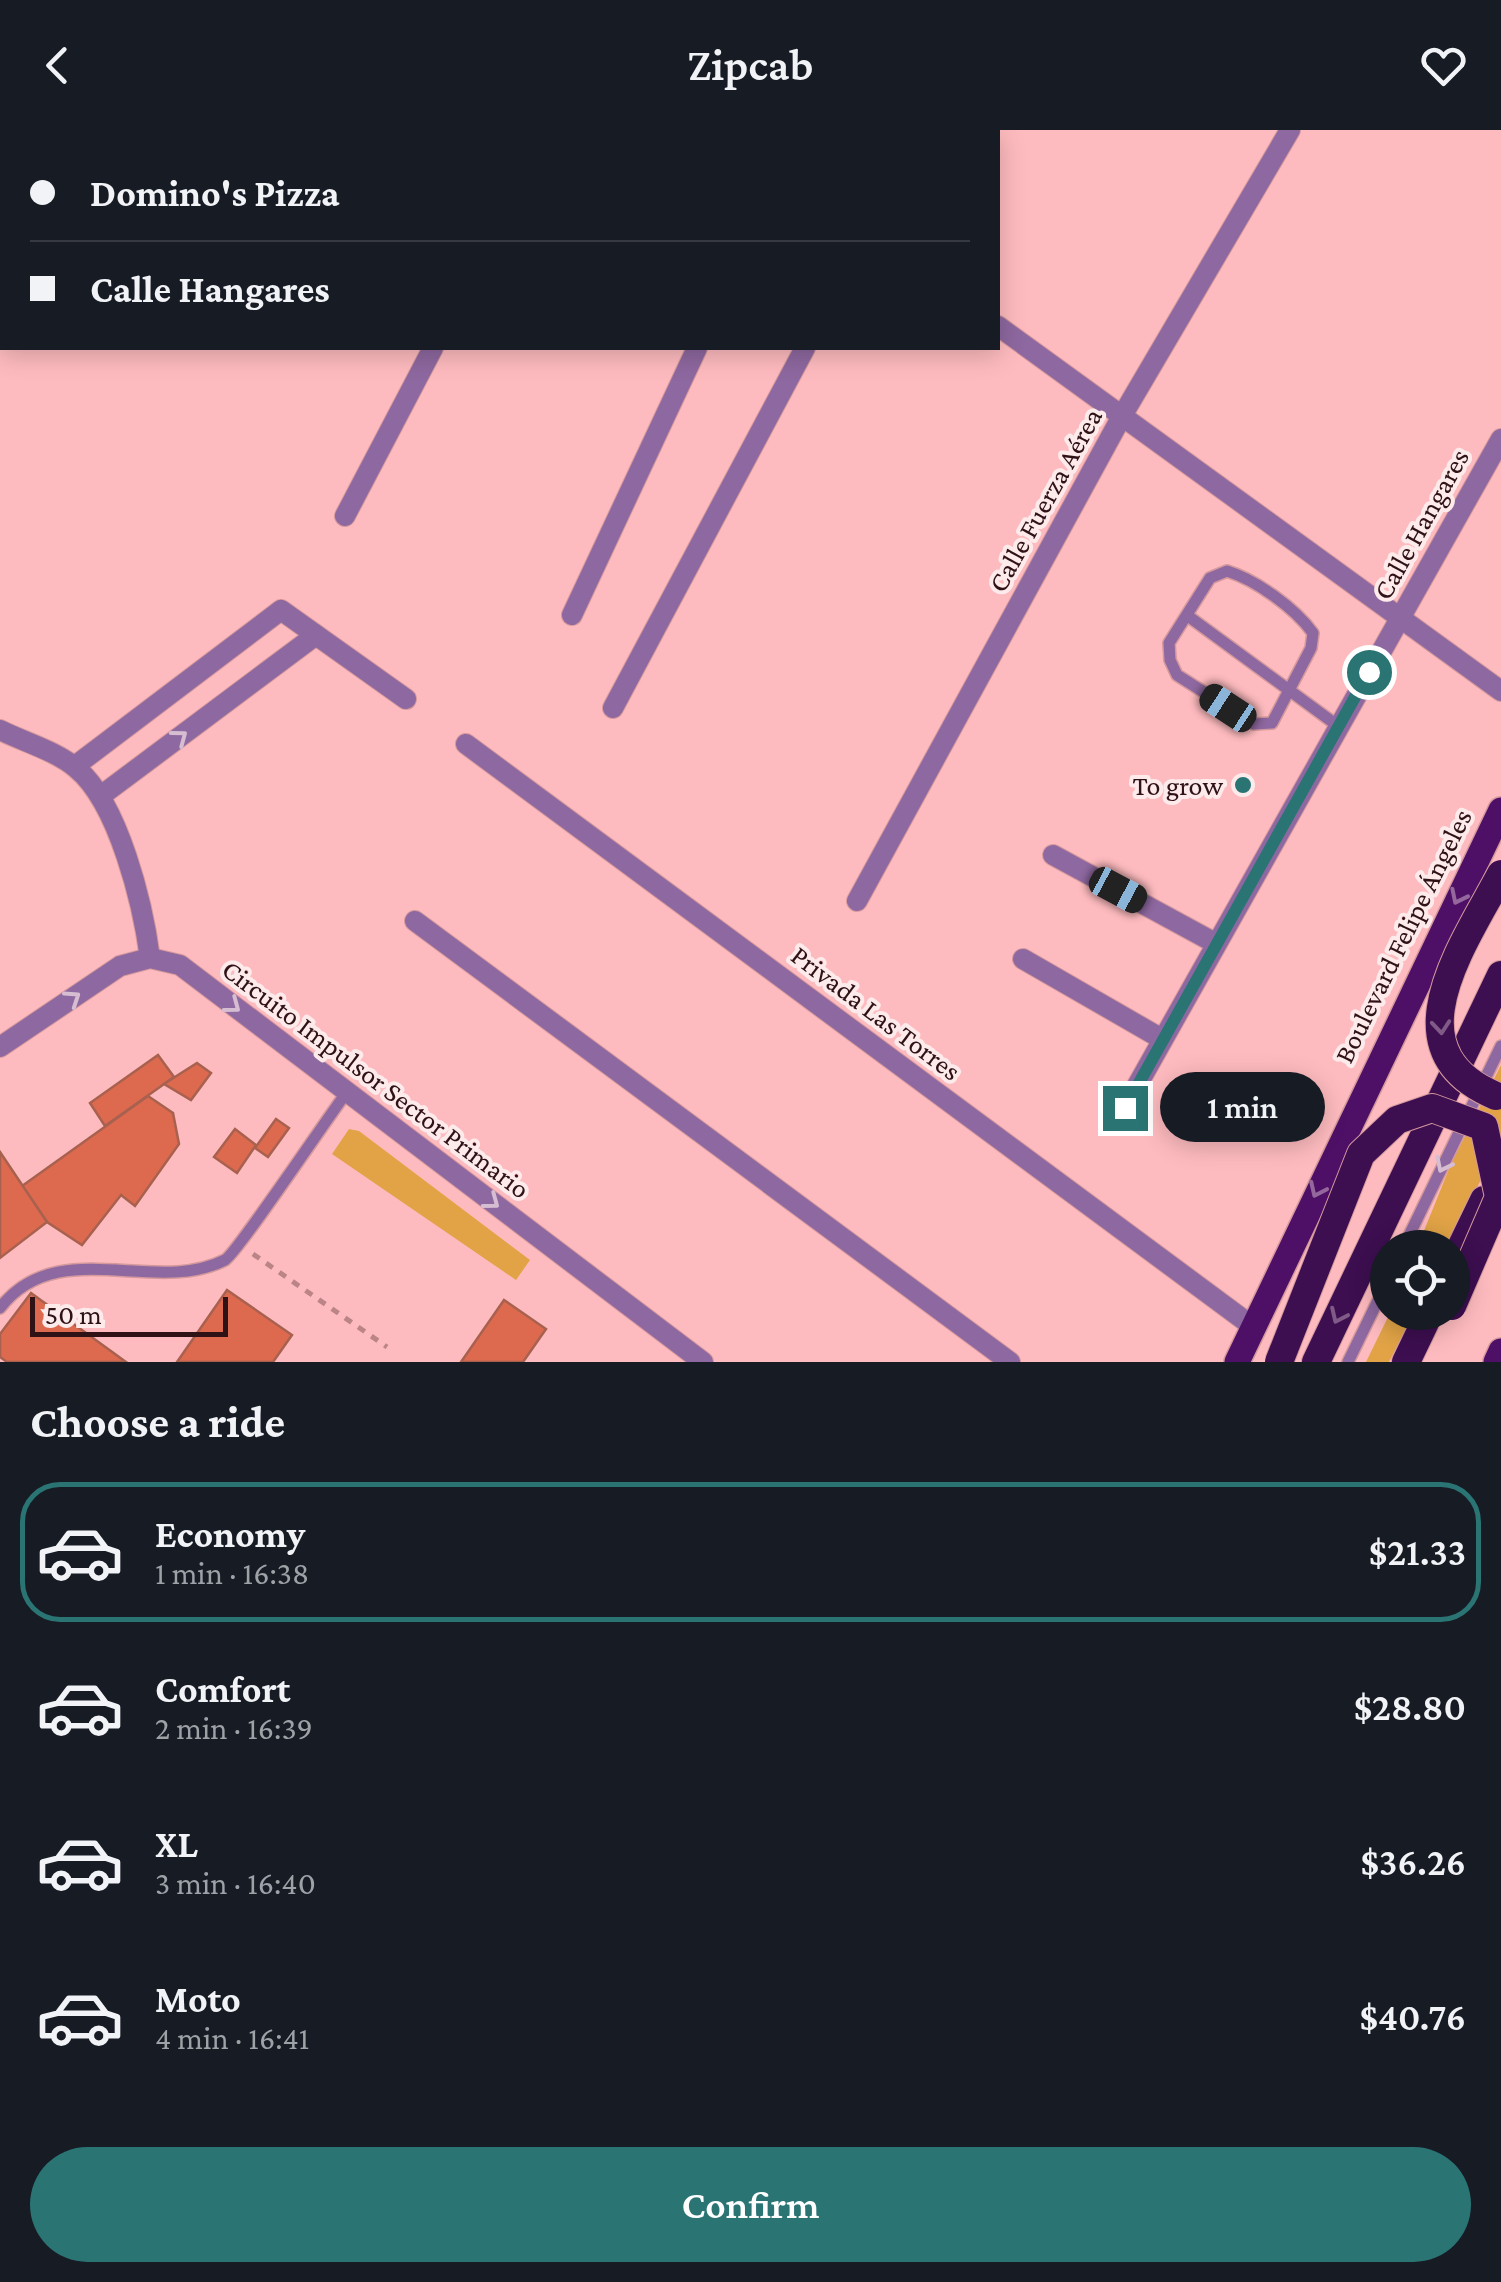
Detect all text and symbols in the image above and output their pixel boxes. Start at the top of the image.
icon: back [30,38,85,93]
icon: heart [1416,38,1471,93]
text: Zipcab [688,40,813,90]
text: Domino's Pizza [90,172,340,214]
text: Calle Hangares [90,268,330,310]
street label: Calle Fuerza Aérea [982,403,1108,597]
street label: Calle Hangares [1367,443,1475,605]
route start [1347,650,1392,695]
car [1195,679,1261,737]
one-way arrow [169,731,187,748]
place label: To grow [1132,770,1223,801]
marker: To grow [1232,774,1254,796]
street label: Boulevard Felipe Ángeles [1328,804,1478,1068]
car [1084,863,1152,917]
one-way arrow [1451,887,1470,905]
street label: Privada Las Torres [785,939,967,1087]
street label: Circuito Impulsor Sector Primario [216,953,536,1205]
one-way arrow [61,992,80,1010]
one-way arrow [222,994,240,1011]
one-way arrow [1429,1019,1451,1035]
callout: 1 min [1160,1073,1325,1143]
route end [1103,1086,1148,1131]
text: 1 min [1207,1089,1278,1125]
one-way arrow [1436,1155,1456,1173]
one-way arrow [1309,1180,1329,1198]
one-way arrow [481,1191,499,1208]
map controls [1370,1230,1470,1330]
button: locate [1370,1230,1470,1330]
scale bar [30,1292,228,1336]
text: 50 m [45,1299,102,1330]
one-way arrow [1330,1305,1350,1323]
text: Choose a ride [30,1397,285,1447]
icon: car [35,1507,125,1597]
text: Economy [155,1513,305,1555]
text: $21.33 [1369,1531,1466,1573]
text: 1 min · 16:38 [155,1555,309,1591]
icon: car [35,1662,125,1752]
text: Comfort [155,1668,291,1710]
text: $28.80 [1354,1686,1466,1728]
text: 2 min · 16:39 [155,1710,313,1746]
icon: car [35,1817,125,1907]
text: XL [155,1823,198,1865]
text: $36.26 [1360,1841,1466,1883]
text: 3 min · 16:40 [155,1865,316,1901]
icon: car [35,1972,125,2062]
text: Moto [155,1978,241,2020]
text: $40.76 [1360,1996,1466,2038]
text: 4 min · 16:41 [155,2020,309,2056]
button: Confirm [30,2147,1471,2262]

